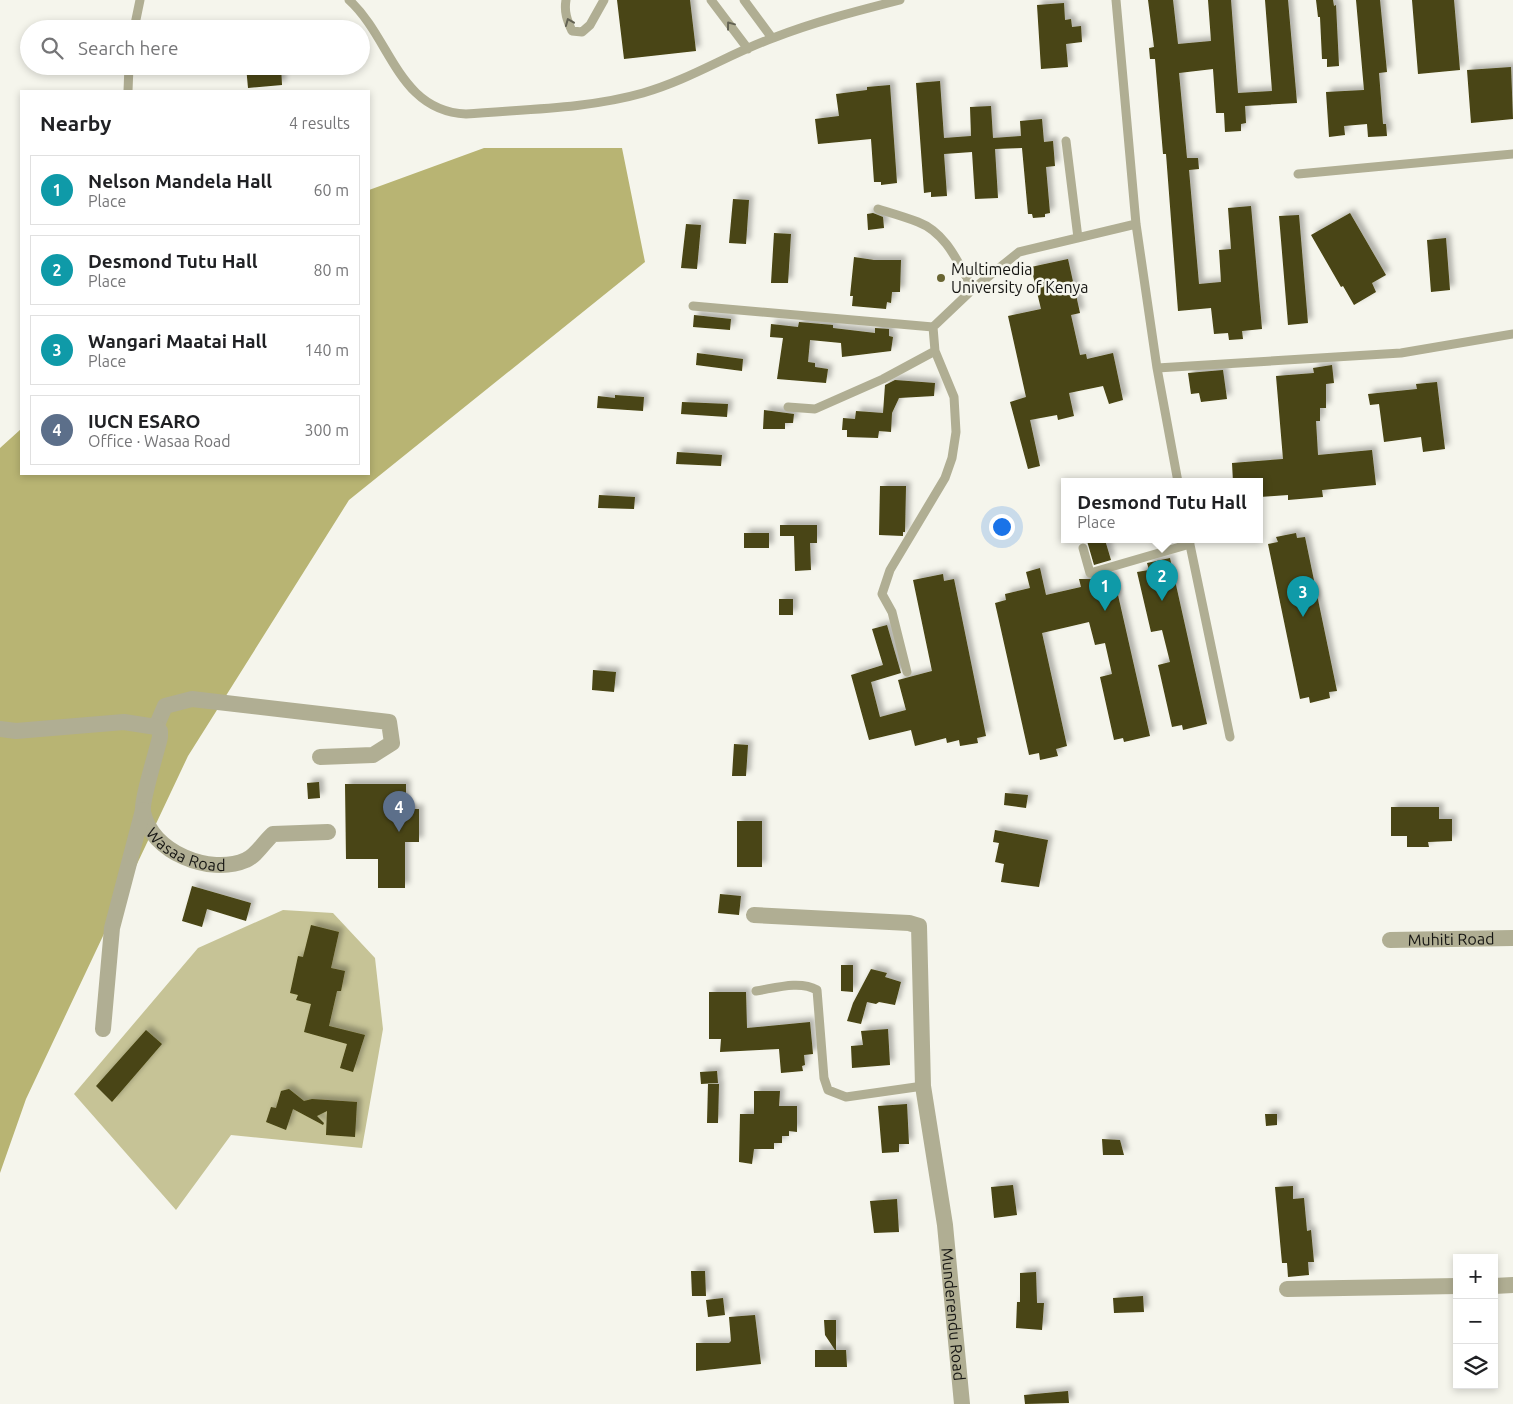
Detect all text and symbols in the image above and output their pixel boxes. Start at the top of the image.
one-way arrow [565,19,575,27]
search box [20,20,370,75]
one-way arrow [727,22,735,31]
icon: search [38,34,66,62]
text: Search here [78,37,178,59]
text: Nearby [40,111,111,135]
text: 4 results [289,114,350,132]
text: Nelson Mandela Hall [88,170,272,192]
text: 1 [52,181,62,199]
text: 60 m [313,181,349,199]
text: Place [88,192,126,210]
text: Desmond Tutu Hall [88,250,257,272]
place label: Multimedia University of Kenya [951,260,1089,296]
text: 2 [52,261,62,279]
text: 80 m [313,261,349,279]
text: Place [88,272,126,290]
marker: Multimedia University of Kenya [935,272,947,284]
text: Wangari Maatai Hall [88,330,267,352]
text: 3 [52,341,62,359]
text: 140 m [304,341,349,359]
text: Place [88,352,126,370]
text: IUCN ESARO [88,410,200,432]
text: 4 [52,421,62,439]
text: 300 m [304,421,349,439]
text: Office · Wasaa Road [88,432,231,450]
popup [1061,478,1263,543]
text: Desmond Tutu Hall [1077,491,1247,513]
text: Place [1077,513,1116,531]
your location [989,514,1015,540]
pin: 2 [1146,560,1178,601]
pin: 1 [1089,570,1121,611]
pin: 3 [1287,576,1319,617]
pin: 4 [383,791,415,832]
street label: Wasaa Road [143,824,226,874]
street label: Muhiti Road [1407,929,1495,949]
street label: Munderendu Road [938,1247,969,1382]
map controls [1453,1254,1498,1389]
button: + [1453,1254,1498,1299]
button: − [1453,1299,1498,1344]
button: layers [1453,1344,1498,1389]

